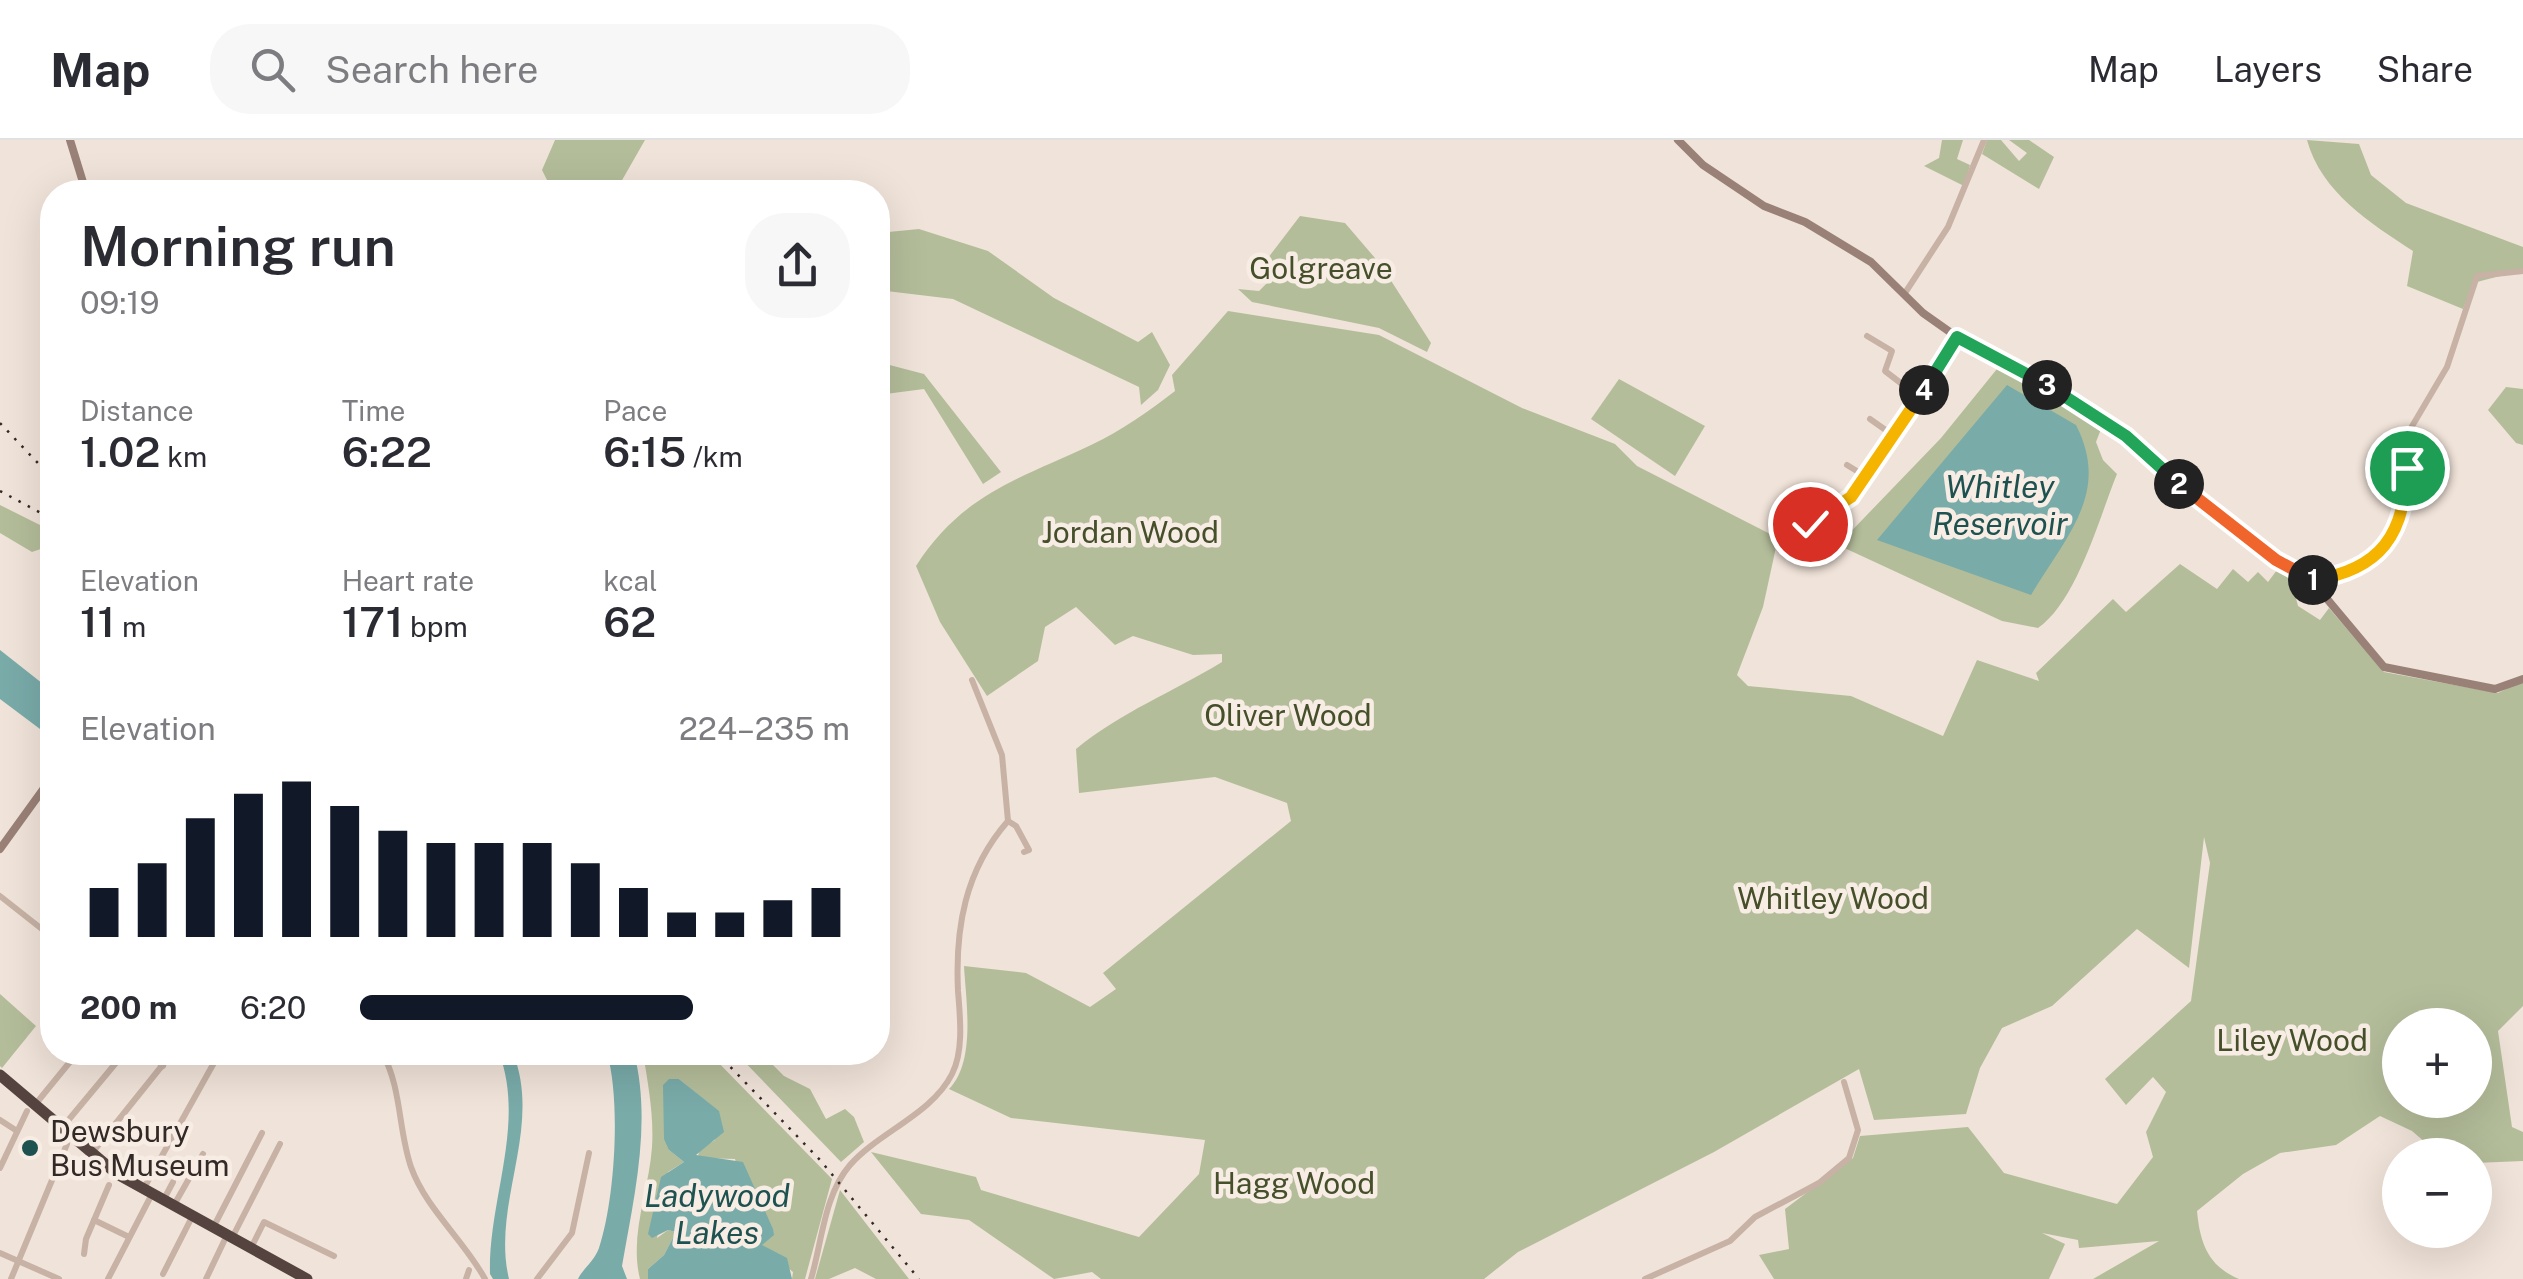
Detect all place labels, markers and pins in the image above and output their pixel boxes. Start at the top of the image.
pin: 3 [2022,360,2072,410]
pin: 4 [1899,365,1949,415]
pin [2365,426,2450,511]
pin: 2 [2154,459,2204,509]
pin [1768,482,1853,567]
pin: 1 [2288,555,2338,605]
place label: Dewsbury Bus Museum [50,1113,230,1183]
marker: Dewsbury Bus Museum [19,1137,41,1159]

